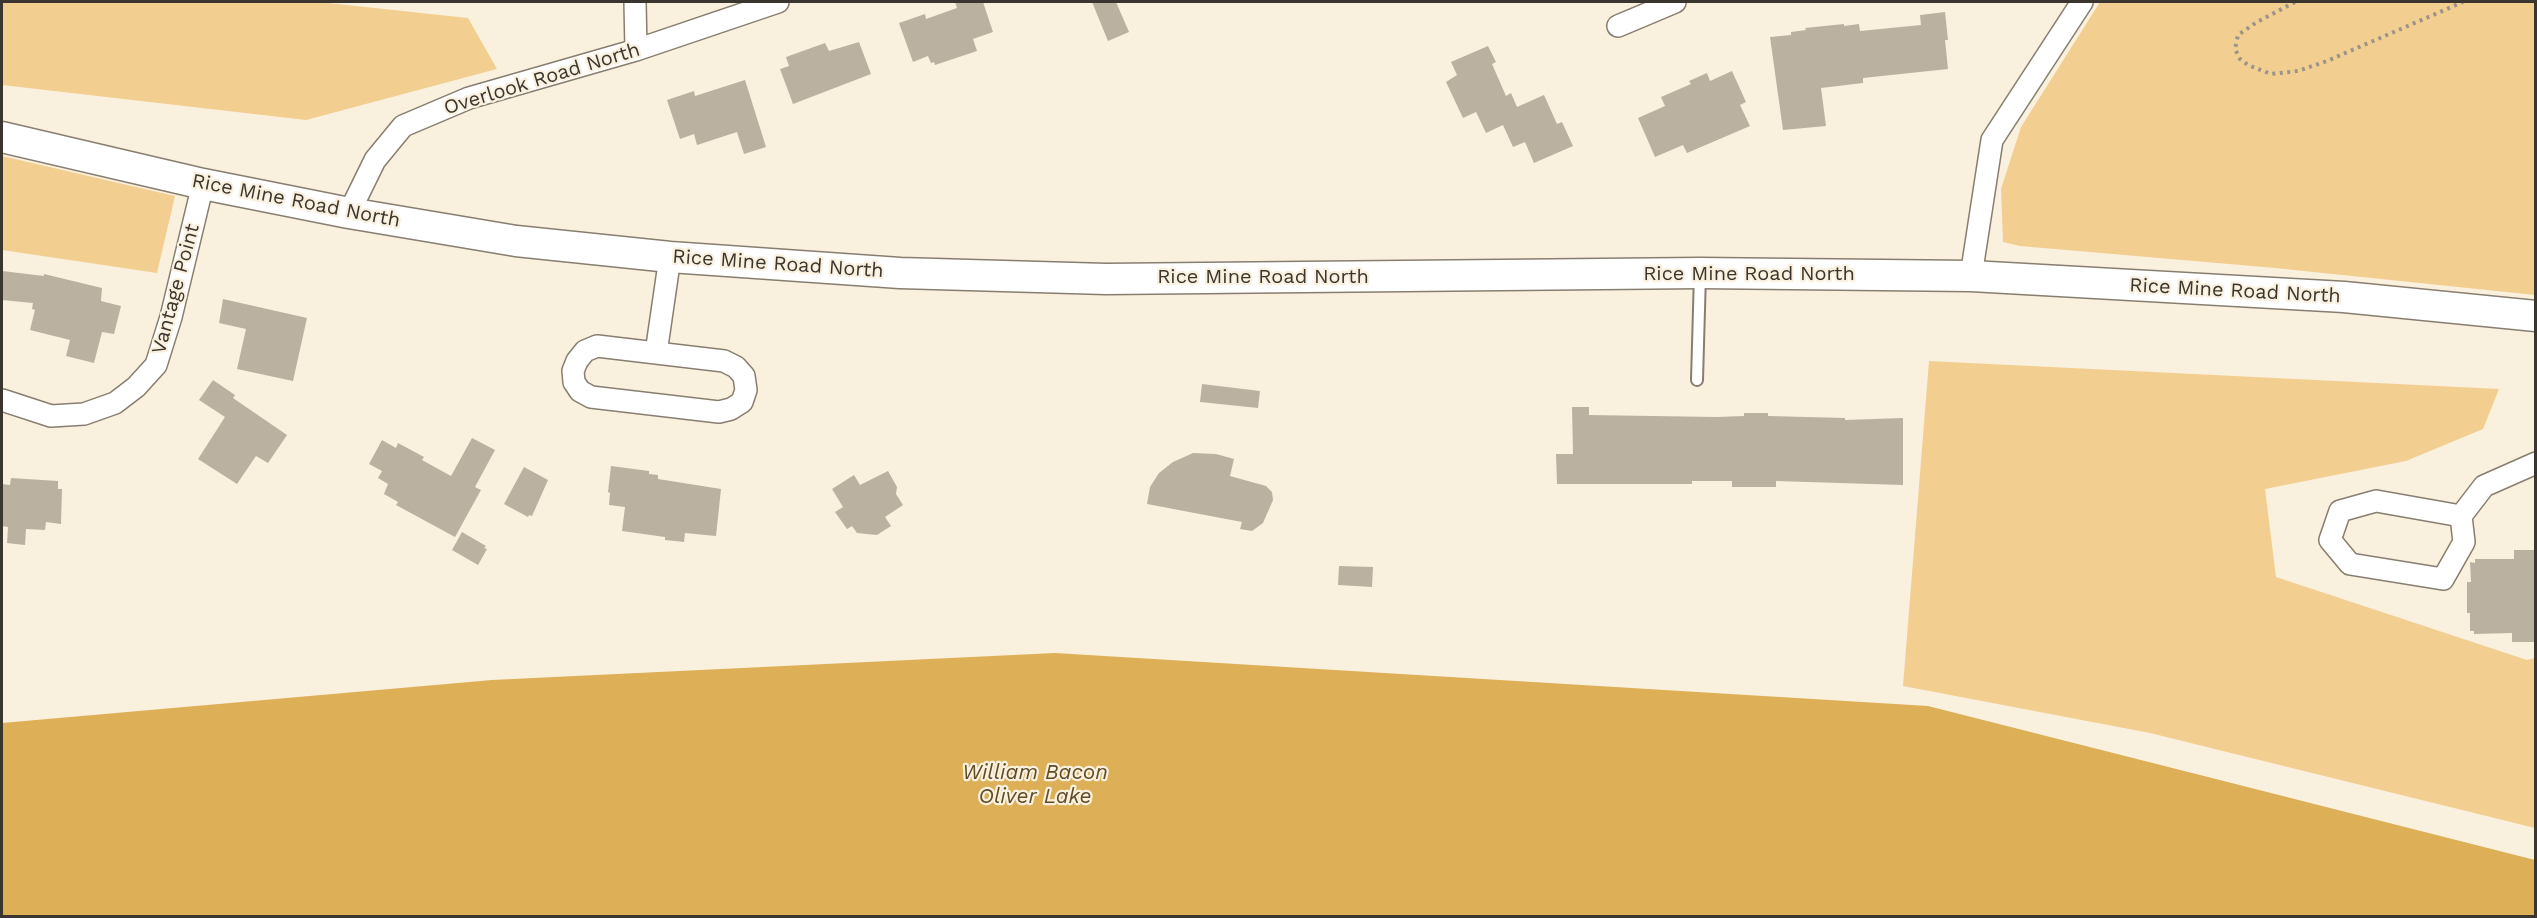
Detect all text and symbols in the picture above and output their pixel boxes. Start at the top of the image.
street label: Overlook Road North [441,38,643,120]
street label: Rice Mine Road North [190,169,402,233]
street label: Vantage Point [147,221,205,357]
street label: Rice Mine Road North [672,245,884,283]
street label: Rice Mine Road North [1643,262,1855,286]
street label: Rice Mine Road North [1157,265,1369,289]
street label: Rice Mine Road North [2129,273,2341,309]
water label: William Bacon Oliver Lake [962,760,1108,810]

